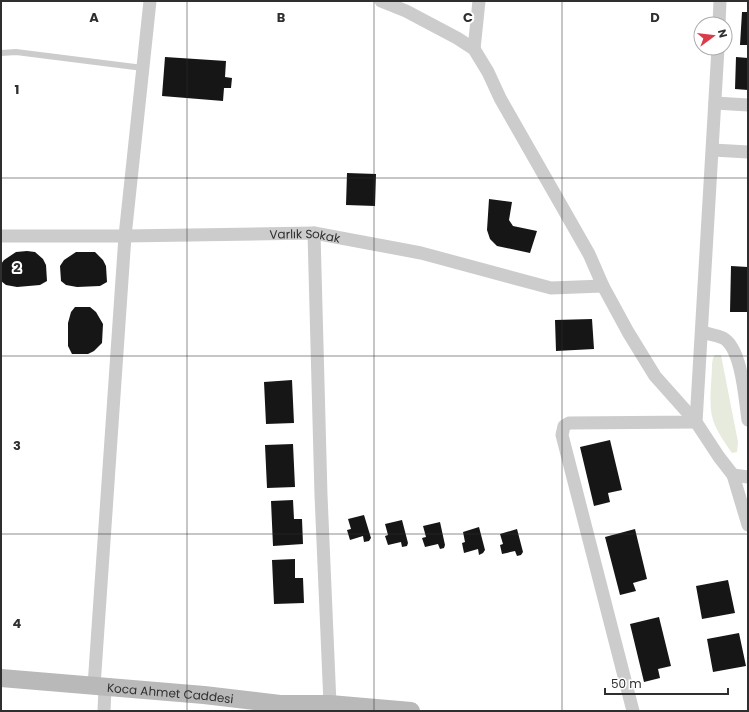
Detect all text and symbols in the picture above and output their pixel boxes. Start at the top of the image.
text: A [89,8,99,27]
text: B [277,8,286,27]
text: C [463,8,473,27]
text: D [650,8,660,27]
north arrow [693,16,733,56]
text: N [714,27,731,39]
text: 1 [15,80,19,99]
street label: Varlık Sokak [269,224,343,246]
text: 2 [13,258,21,277]
text: 3 [13,436,21,455]
text: 4 [13,614,22,633]
scale bar [605,670,728,696]
text: 50 m [611,675,642,692]
street label: Koca Ahmet Caddesi [106,678,235,707]

